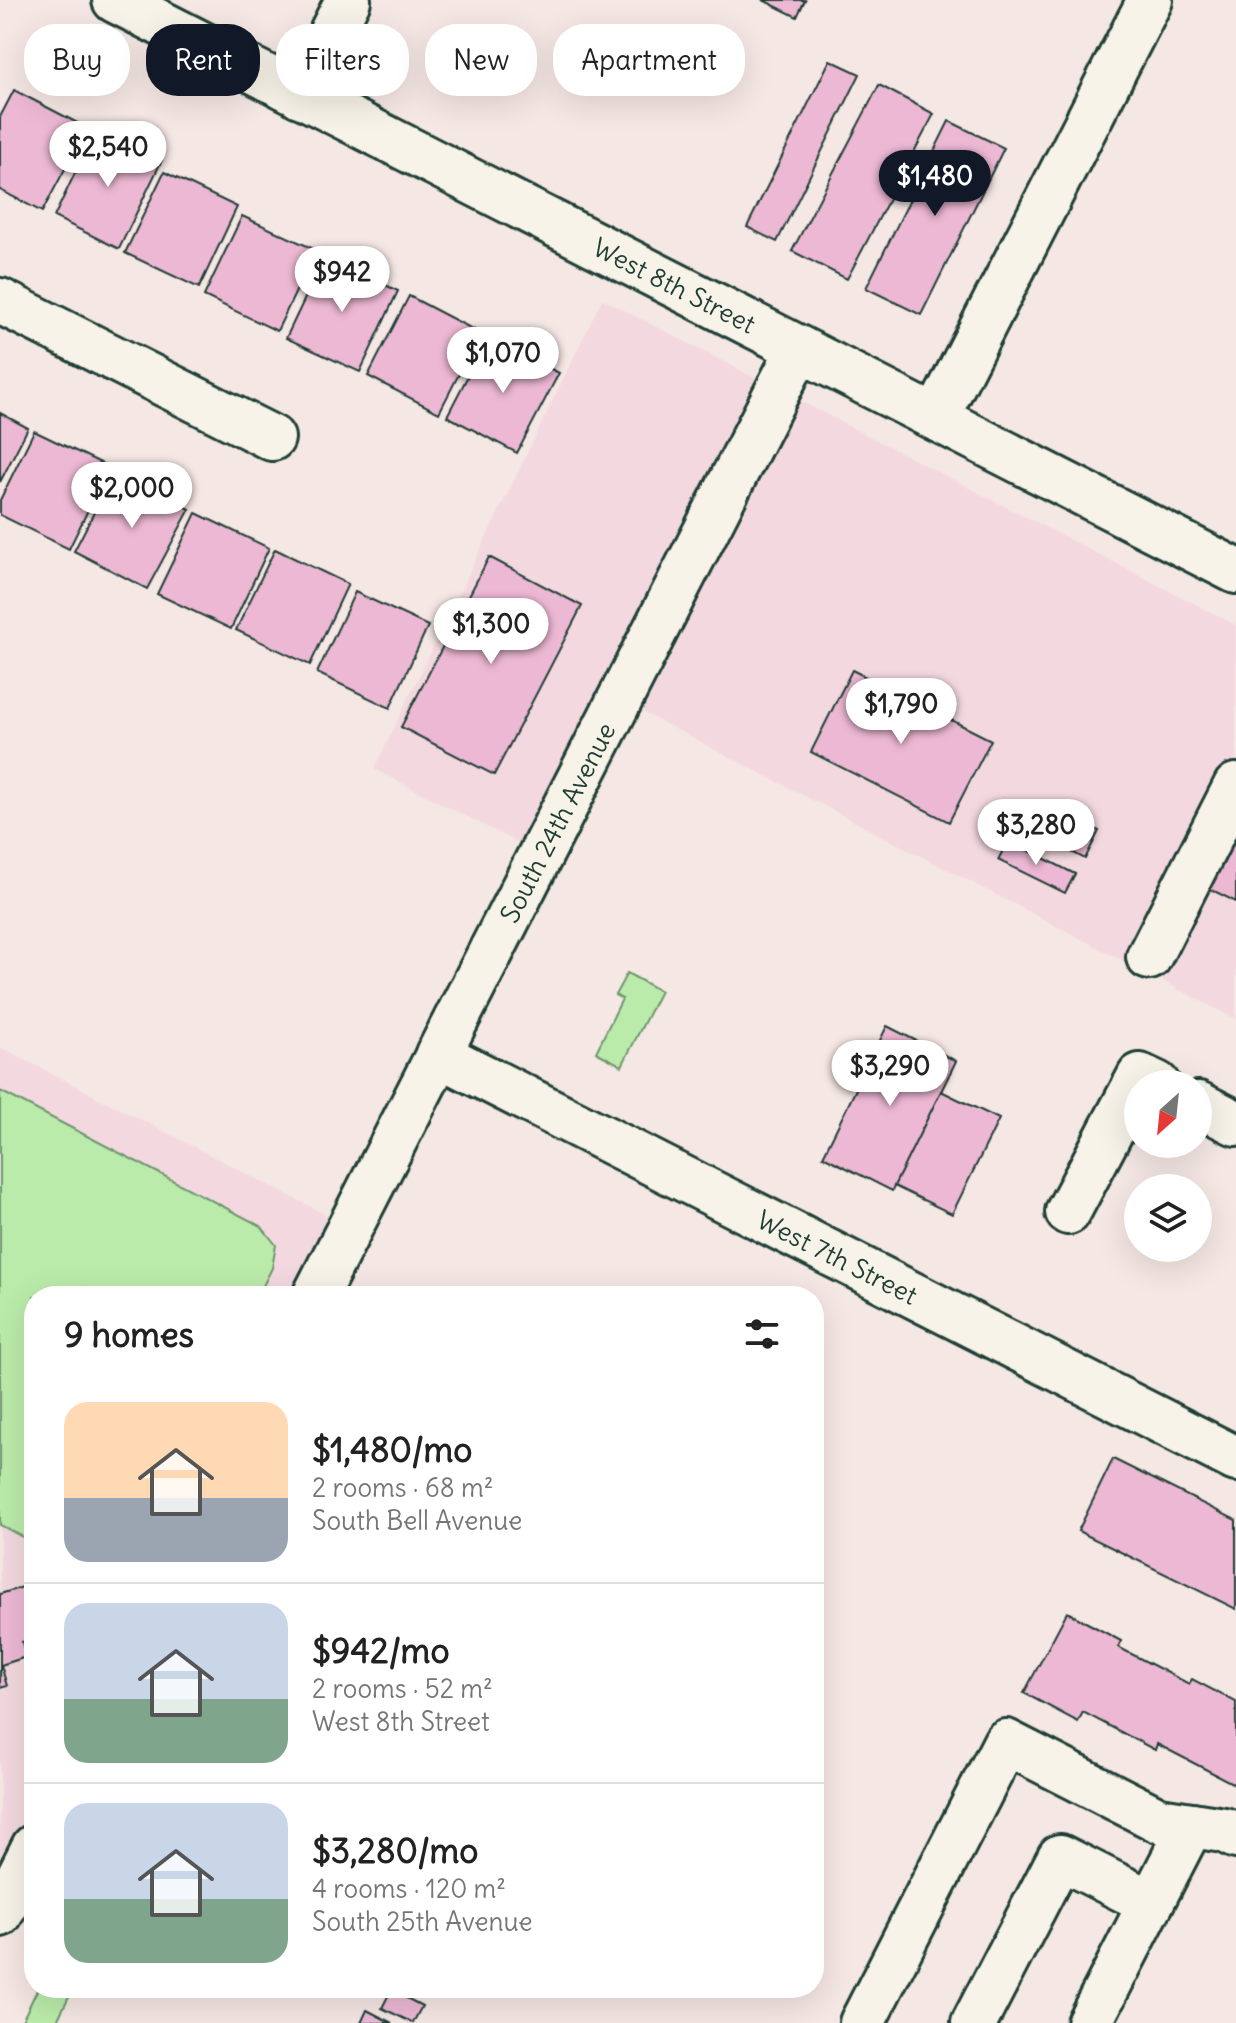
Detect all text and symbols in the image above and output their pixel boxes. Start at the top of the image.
chip: Buy [24,24,130,96]
chip: Rent [146,24,260,96]
chip: Filters [276,24,409,96]
chip: New [425,24,537,96]
chip: Apartment [553,24,745,96]
pin: $2,540 [43,121,173,189]
text: $2,540 [67,130,149,163]
pin: $1,480 [870,150,1000,218]
text: $1,480 [897,159,973,192]
street label: West 8th Street [588,230,762,340]
pin: $942 [295,246,389,314]
text: $942 [313,255,371,288]
pin: $1,070 [438,327,568,395]
text: $1,070 [465,336,541,369]
pin: $2,000 [67,462,197,530]
text: $2,000 [89,471,175,504]
pin: $1,300 [426,598,556,666]
text: $1,300 [452,607,530,640]
pin: $1,790 [836,678,966,746]
text: $1,790 [864,687,938,720]
street label: South 24th Avenue [492,717,622,928]
pin: $3,280 [971,799,1101,867]
text: $3,280 [996,808,1076,841]
pin: $3,290 [825,1040,955,1108]
text: $3,290 [850,1049,930,1082]
north arrow [1124,1070,1212,1158]
map controls [1124,1070,1212,1262]
button: layers [1124,1174,1212,1262]
street label: West 7th Street [752,1202,923,1311]
icon: filters [740,1312,784,1356]
text: 9 homes [64,1313,194,1356]
text: $1,480/mo [312,1428,472,1471]
icon: home [128,1434,224,1530]
text: 2 rooms · 68 m² [312,1471,494,1504]
text: South Bell Avenue [312,1504,522,1537]
text: $942/mo [312,1629,450,1672]
icon: home [128,1635,224,1731]
text: 2 rooms · 52 m² [312,1672,493,1705]
text: West 8th Street [312,1705,490,1738]
text: $3,280/mo [312,1829,478,1872]
icon: home [128,1835,224,1931]
text: 4 rooms · 120 m² [312,1872,506,1905]
text: South 25th Avenue [312,1905,533,1938]

